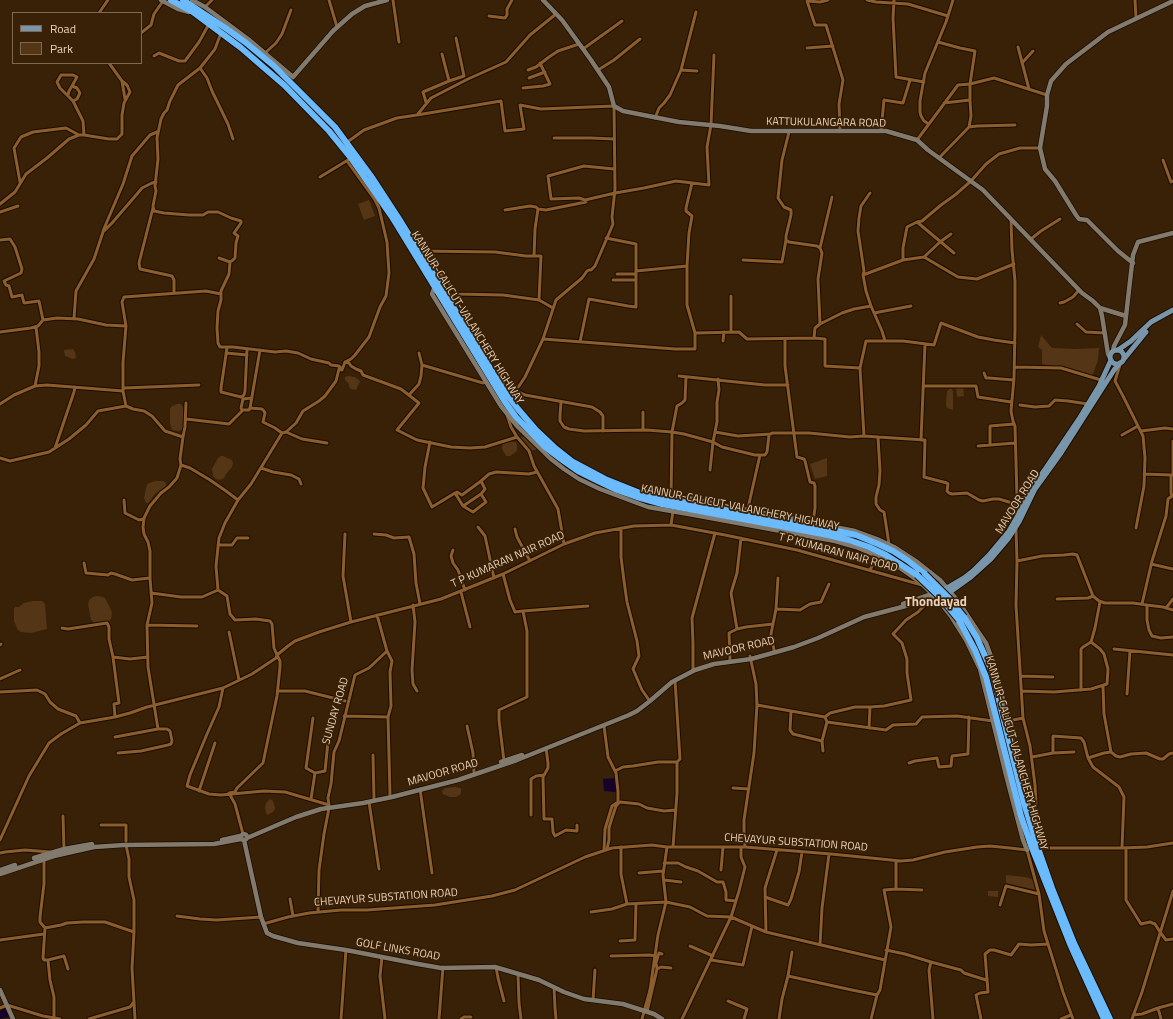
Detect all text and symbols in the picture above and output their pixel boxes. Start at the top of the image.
legend [12,12,142,64]
text: Road [50,19,76,38]
text: Park [50,39,73,58]
street label: KATTUKULANGARA ROAD [766,115,886,131]
street label: KANNUR-CALICUT-VALANCHERY HIGHWAY [408,229,526,407]
street label: MAVOOR ROAD [993,468,1043,536]
street label: KANNUR-CALICUT-VALANCHERY HIGHWAY [640,482,840,534]
street label: T P KUMARAN NAIR ROAD [449,529,567,591]
street label: T P KUMARAN NAIR ROAD [777,531,899,575]
district label: Thondayad [905,595,967,611]
street label: MAVOOR ROAD [702,634,776,664]
street label: KANNUR-CALICUT-VALANCHERY HIGHWAY [982,654,1050,852]
street label: SUNDAY ROAD [320,676,352,746]
street label: MAVOOR ROAD [406,757,480,789]
street label: CHEVAYUR SUBSTATION ROAD [724,831,868,855]
street label: CHEVAYUR SUBSTATION ROAD [314,886,458,910]
street label: GOLF LINKS ROAD [355,936,441,964]

